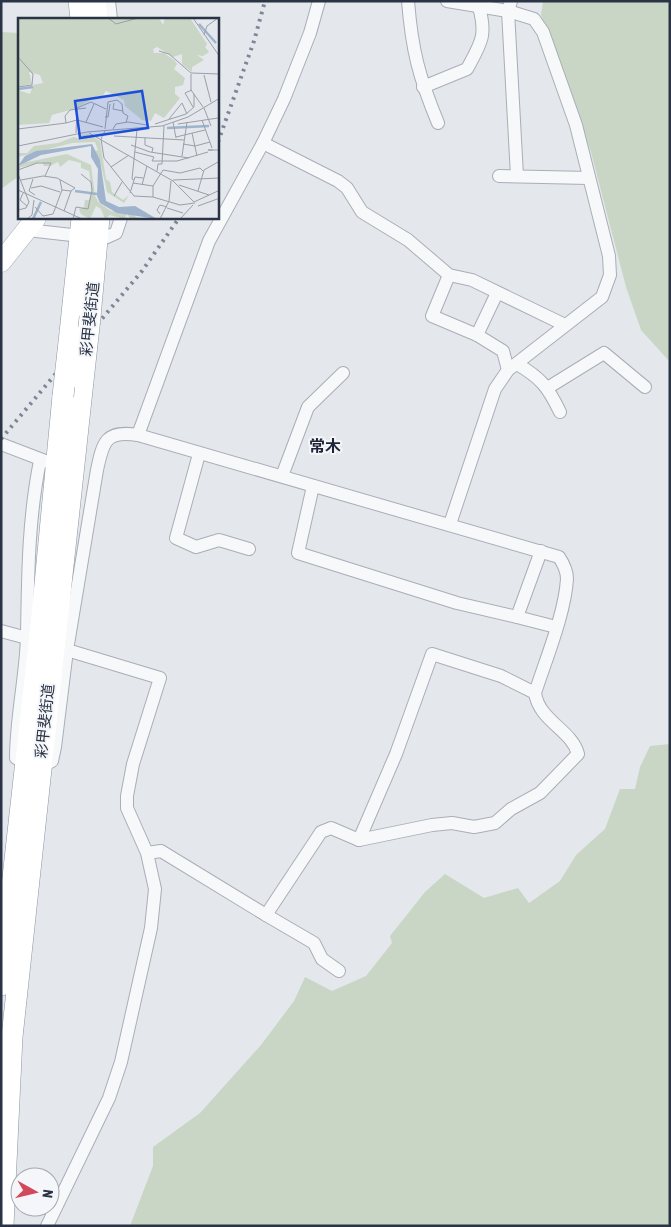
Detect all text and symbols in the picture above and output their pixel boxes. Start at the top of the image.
inset map [18,18,219,219]
street label: 彩甲斐街道 [77,281,102,357]
district label: 常木 [309,437,341,455]
street label: 彩甲斐街道 [32,683,57,759]
north arrow [10,1167,60,1217]
text: N [39,1189,56,1199]

